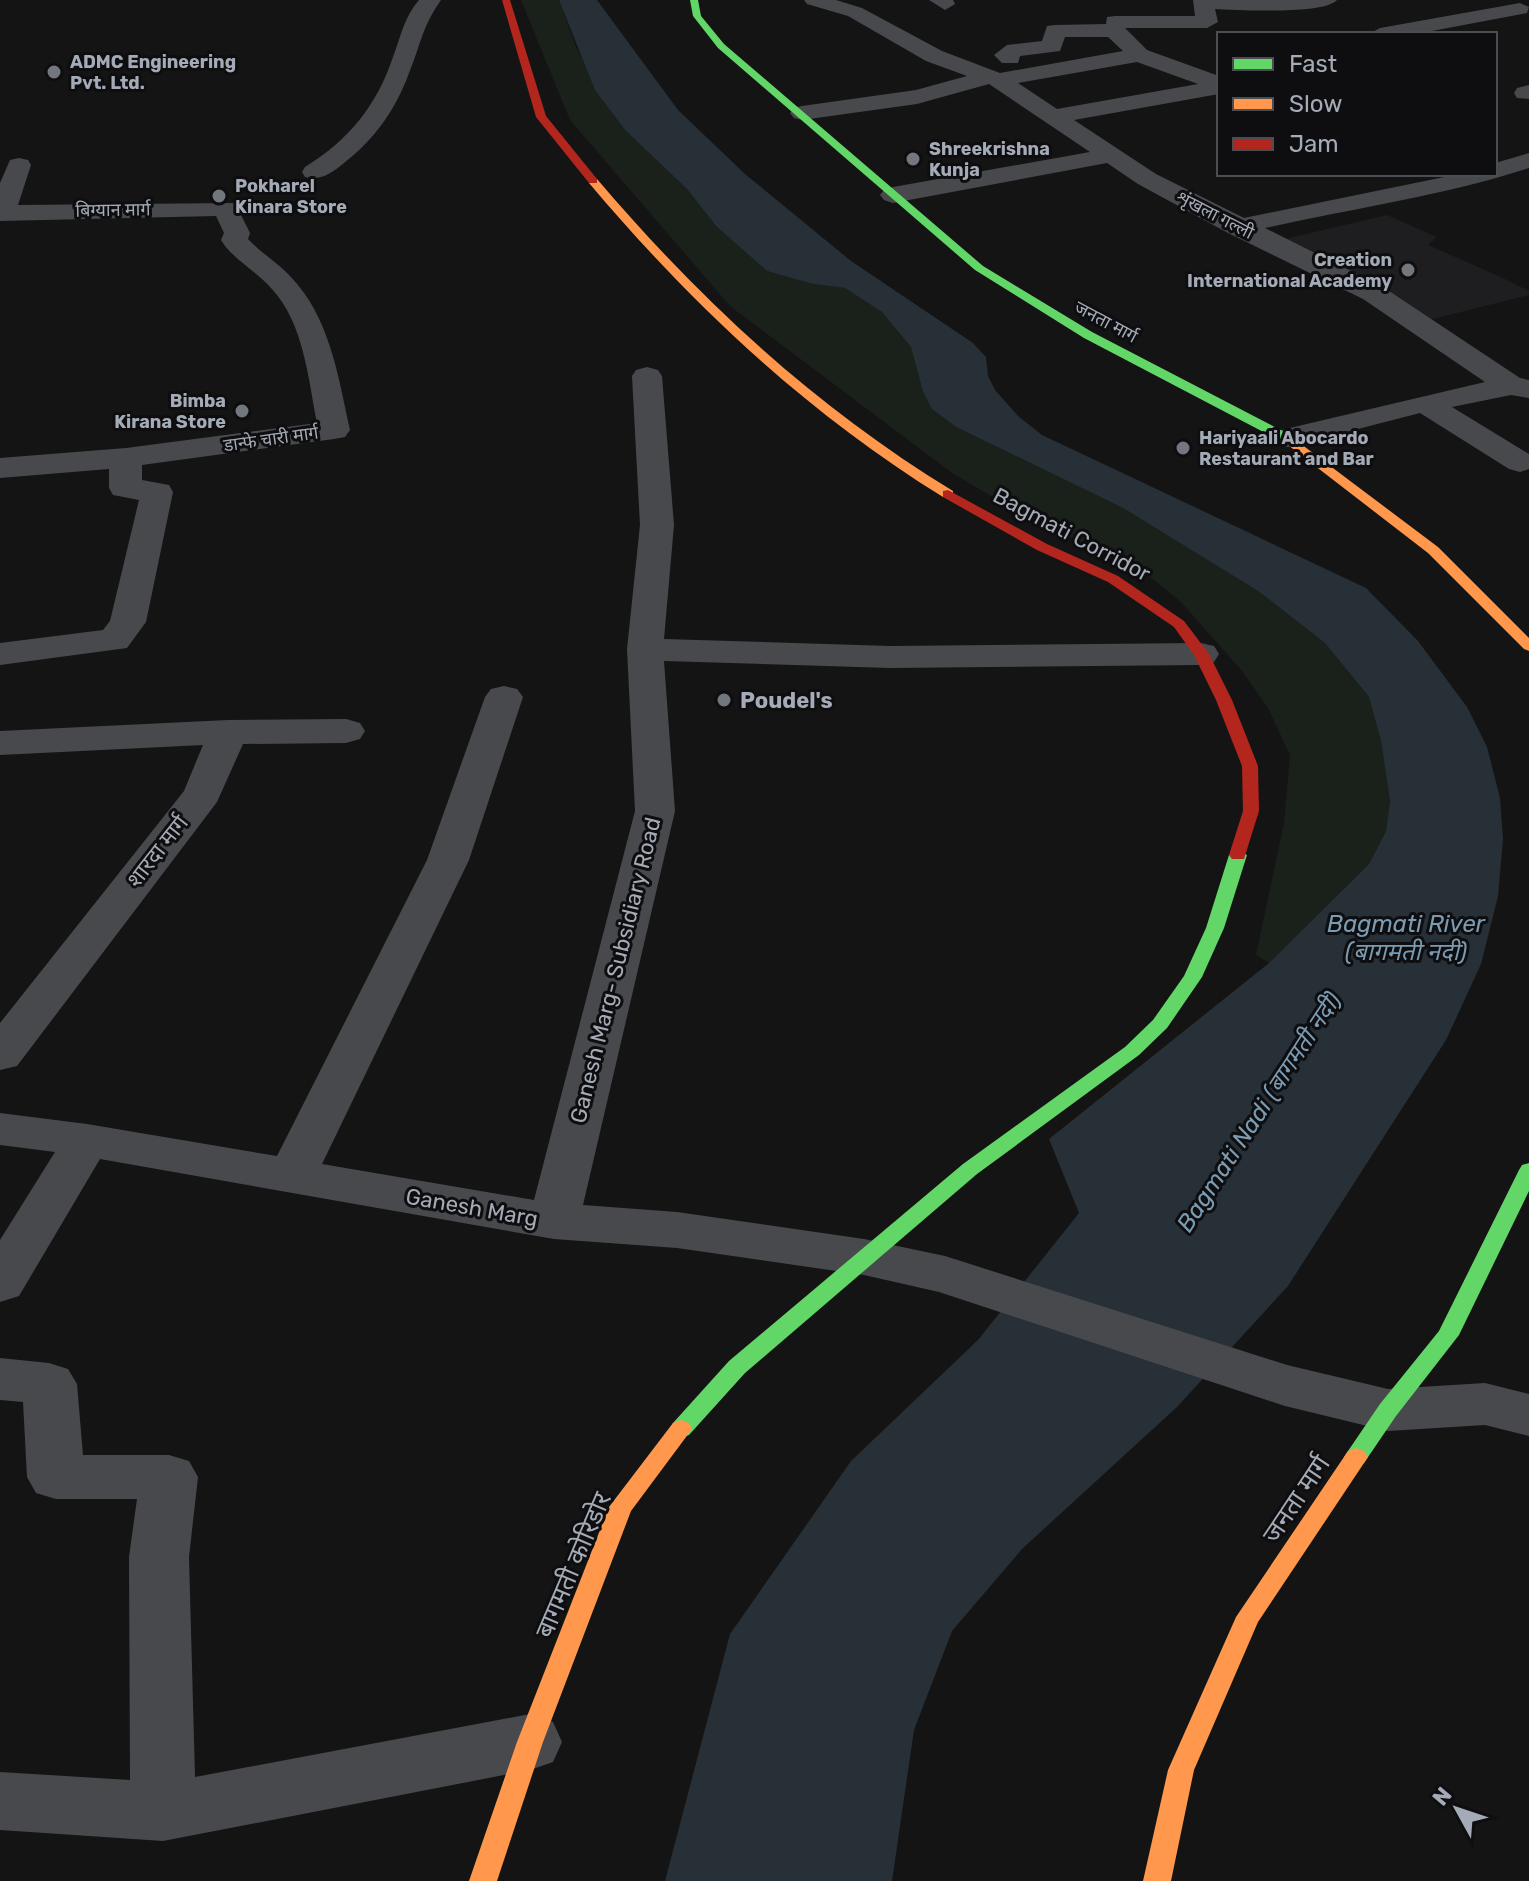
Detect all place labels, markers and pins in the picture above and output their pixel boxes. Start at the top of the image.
place label: ADMC Engineering Pvt. Ltd. [70,51,236,94]
marker: ADMC Engineering Pvt. Ltd. [45,63,63,81]
place label: Shreekrishna Kunja [929,138,1050,181]
marker: Shreekrishna Kunja [904,150,922,168]
place label: Pokharel Kinara Store [235,175,347,218]
marker: Pokharel Kinara Store [210,187,228,205]
place label: Creation International Academy [1187,249,1392,292]
marker: Creation International Academy [1399,261,1417,279]
place label: Bimba Kirana Store [114,390,226,433]
marker: Bimba Kirana Store [233,402,251,420]
place label: Hariyaali Abocardo Restaurant and Bar [1199,427,1374,470]
marker: Hariyaali Abocardo Restaurant and Bar [1174,439,1192,457]
place label: Poudel's [740,687,833,714]
marker: Poudel's [715,691,733,709]

